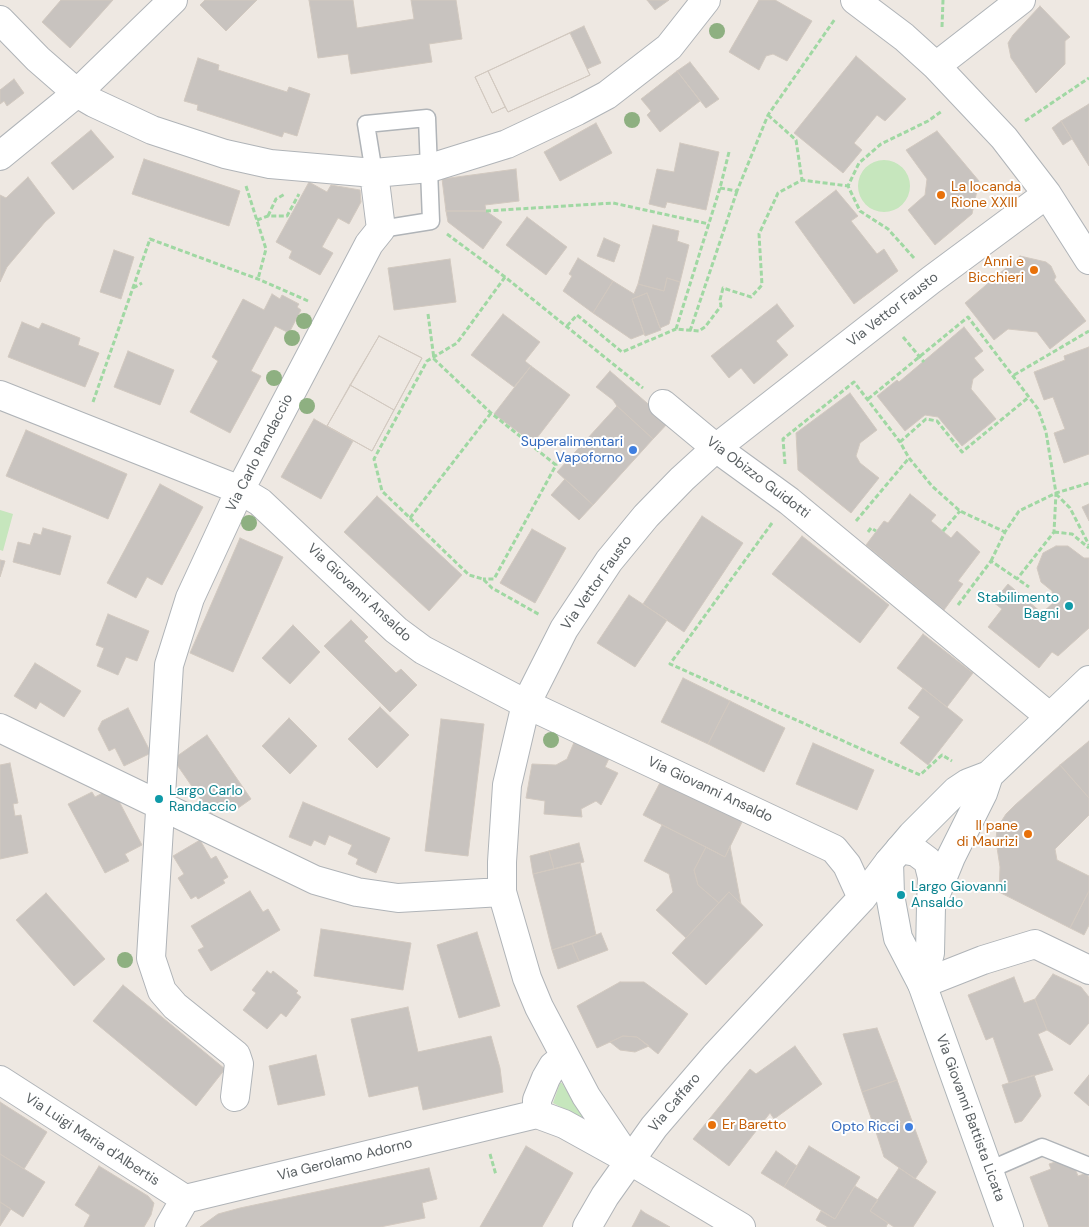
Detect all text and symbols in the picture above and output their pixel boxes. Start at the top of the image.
place label: La locanda Rione XXIII [951,179,1021,212]
marker: La locanda Rione XXIII [935,189,947,201]
place label: Anni e Bicchieri [968,254,1024,286]
marker: Anni e Bicchieri [1028,264,1040,276]
street label: Via Vettor Fausto [844,269,942,351]
street label: Via Carlo Randaccio [223,391,297,515]
place label: Superalimentari Vapoforno [521,434,623,467]
street label: Via Obizzo Guidotti [703,434,813,522]
marker: Superalimentari Vapoforno [627,444,639,456]
street label: Via Vettor Fausto [558,533,636,633]
street label: Via Giovanni Ansaldo [304,540,414,646]
place label: Stabilimento Bagni [977,590,1059,622]
marker: Stabilimento Bagni [1063,600,1075,612]
street label: Via Giovanni Ansaldo [645,754,775,826]
place label: Largo Carlo Randaccio [169,783,243,816]
marker: Largo Carlo Randaccio [153,793,165,805]
place label: Il pane di Maurizi [956,818,1018,850]
marker: Il pane di Maurizi [1022,828,1034,840]
place label: Largo Giovanni Ansaldo [911,879,1007,912]
marker: Largo Giovanni Ansaldo [895,889,907,901]
street label: Via Giovanni Battista Licata [932,1032,1008,1204]
street label: Via Caffaro [645,1070,705,1136]
street label: Via Luigi Maria d'Albertis [21,1090,163,1190]
place label: Er Baretto [722,1117,787,1133]
marker: Er Baretto [706,1119,718,1131]
place label: Opto Ricci [831,1119,899,1135]
marker: Opto Ricci [903,1121,915,1133]
street label: Via Gerolamo Adorno [276,1135,414,1185]

